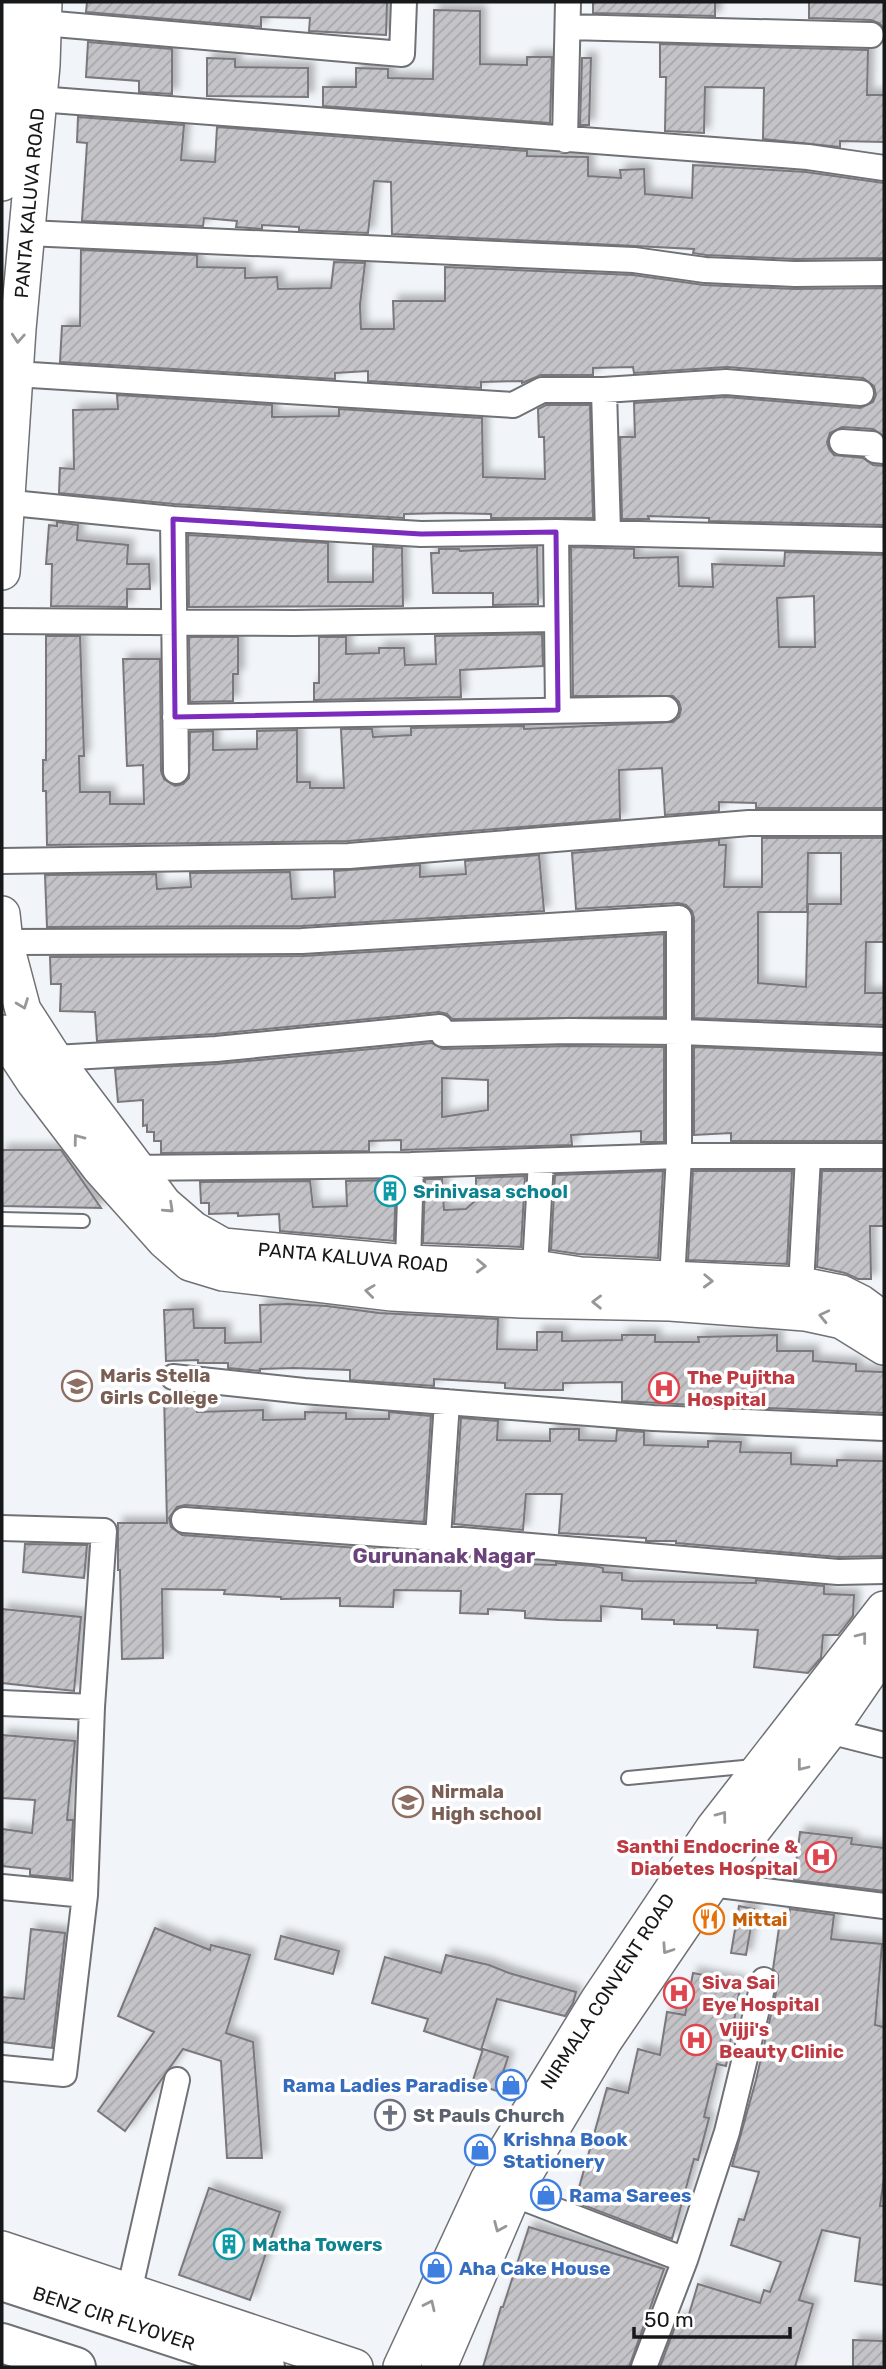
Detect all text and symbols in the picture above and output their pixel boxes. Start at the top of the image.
street label: PANTA KALUVA ROAD [10,107,49,299]
one-way arrow [11,333,26,344]
one-way arrow [14,997,28,1009]
one-way arrow [73,1134,86,1147]
building icon: Srinivasa school [373,1174,407,1208]
place label: Srinivasa school [413,1180,568,1203]
one-way arrow [161,1200,174,1212]
street label: PANTA KALUVA ROAD [257,1238,449,1277]
one-way arrow [476,1259,487,1274]
one-way arrow [703,1273,714,1288]
one-way arrow [364,1283,376,1298]
one-way arrow [591,1294,602,1309]
one-way arrow [818,1310,830,1325]
place label: Maris Stella Girls College [100,1364,218,1409]
place label: The Pujitha Hospital [687,1366,795,1411]
school or university icon: Maris Stella Girls College [60,1369,94,1403]
hospital icon: The Pujitha Hospital [647,1371,681,1405]
district label: Gurunanak Nagar [353,1543,536,1568]
one-way arrow [854,1633,867,1645]
one-way arrow [798,1759,811,1771]
place label: Nirmala High school [431,1780,542,1825]
school or university icon: Nirmala High school [391,1785,425,1819]
one-way arrow [713,1811,726,1824]
place label: Santhi Endocrine & Diabetes Hospital [617,1835,798,1880]
hospital icon: Santhi Endocrine & Diabetes Hospital [804,1840,838,1874]
street label: NIRMALA CONVENT ROAD [536,1889,679,2093]
restaurant icon: Mittai [692,1902,726,1936]
place label: Mittai [732,1908,788,1931]
one-way arrow [663,1941,675,1954]
place label: Siva Sai Eye Hospital [702,1971,819,2016]
hospital icon: Siva Sai Eye Hospital [662,1976,696,2010]
place label: Vijji's Beauty Clinic [719,2018,844,2063]
hospital icon: Vijji's Beauty Clinic [679,2023,713,2057]
shop icon: Rama Ladies Paradise [494,2068,528,2102]
place label: Rama Ladies Paradise [282,2074,488,2097]
church icon: St Pauls Church [373,2098,407,2132]
place label: St Pauls Church [413,2104,565,2127]
place label: Krishna Book Stationery [503,2128,628,2173]
shop icon: Krishna Book Stationery [463,2133,497,2167]
shop icon: Rama Sarees [529,2178,563,2212]
place label: Rama Sarees [569,2184,691,2207]
one-way arrow [493,2220,507,2232]
building icon: Matha Towers [212,2227,246,2261]
place label: Matha Towers [252,2233,383,2256]
shop icon: Aha Cake House [419,2251,453,2285]
place label: Aha Cake House [459,2257,611,2280]
street label: BENZ CIR FLYOVER [30,2281,198,2355]
scale bar [634,2296,790,2340]
one-way arrow [422,2300,436,2312]
text: 50 m [644,2307,694,2332]

